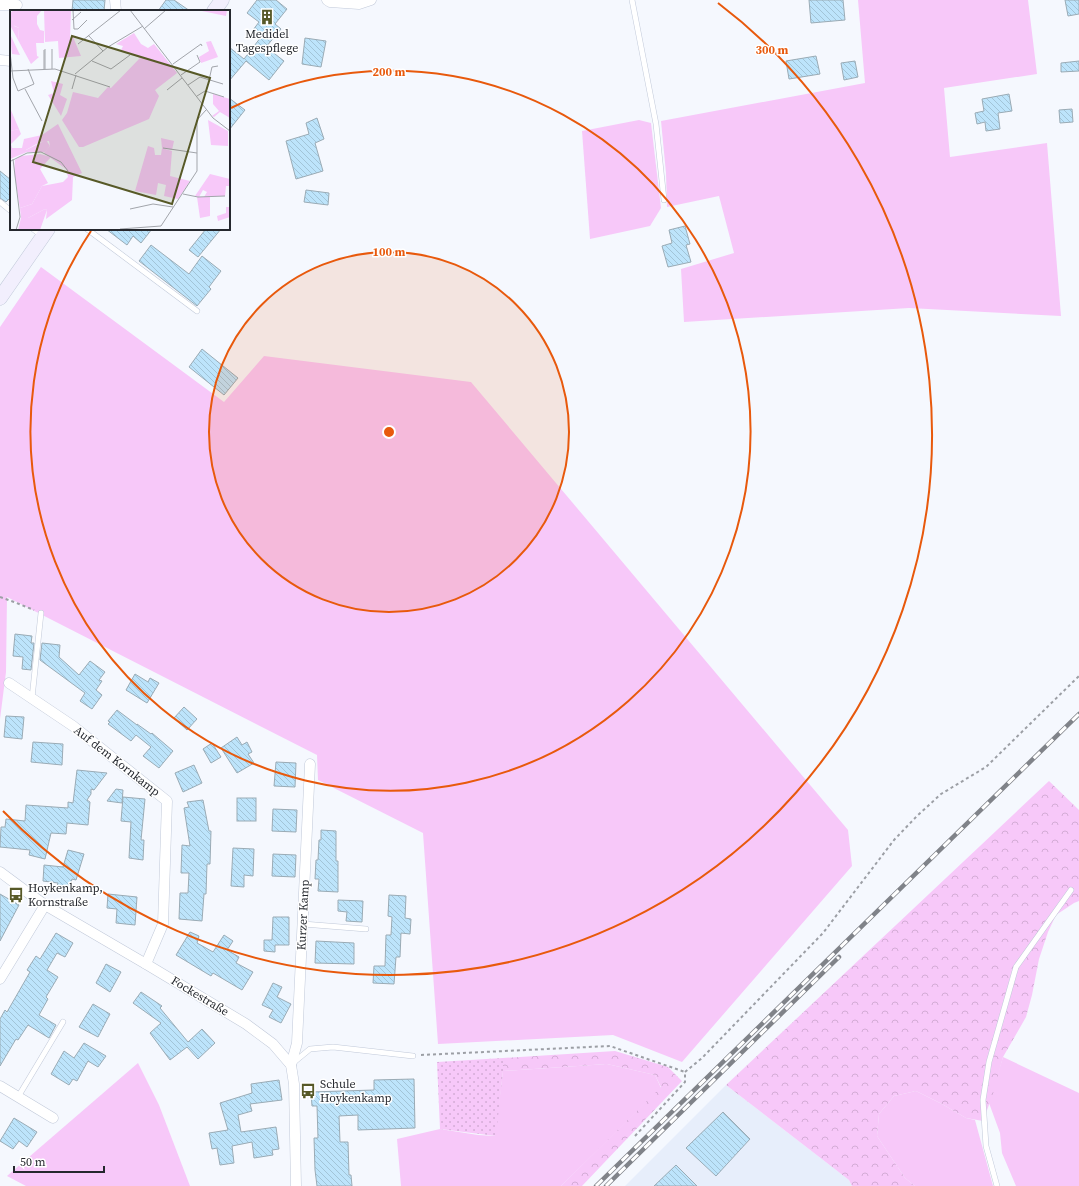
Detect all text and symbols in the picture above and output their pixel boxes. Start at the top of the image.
building icon: Medidel Tagespflege [258,8,276,26]
inset map [10,10,230,230]
place label: Medidel Tagespflege [236,26,298,56]
text: 300 m [756,42,789,58]
text: 200 m [373,64,406,80]
text: 100 m [373,244,406,260]
centre of rings [382,425,396,439]
street label: Auf dem Kornkamp [71,722,163,800]
street label: Kurzer Kamp [293,879,313,951]
place label: Hoykenkamp, Kornstraße [28,880,103,910]
bus stop icon: Hoykenkamp, Kornstraße [7,886,25,904]
street label: Fockestraße [168,973,232,1019]
place label: Schule Hoykenkamp [320,1076,392,1106]
bus stop icon: Schule Hoykenkamp [299,1082,317,1100]
scale bar [14,1148,104,1174]
text: 50 m [20,1154,46,1170]

